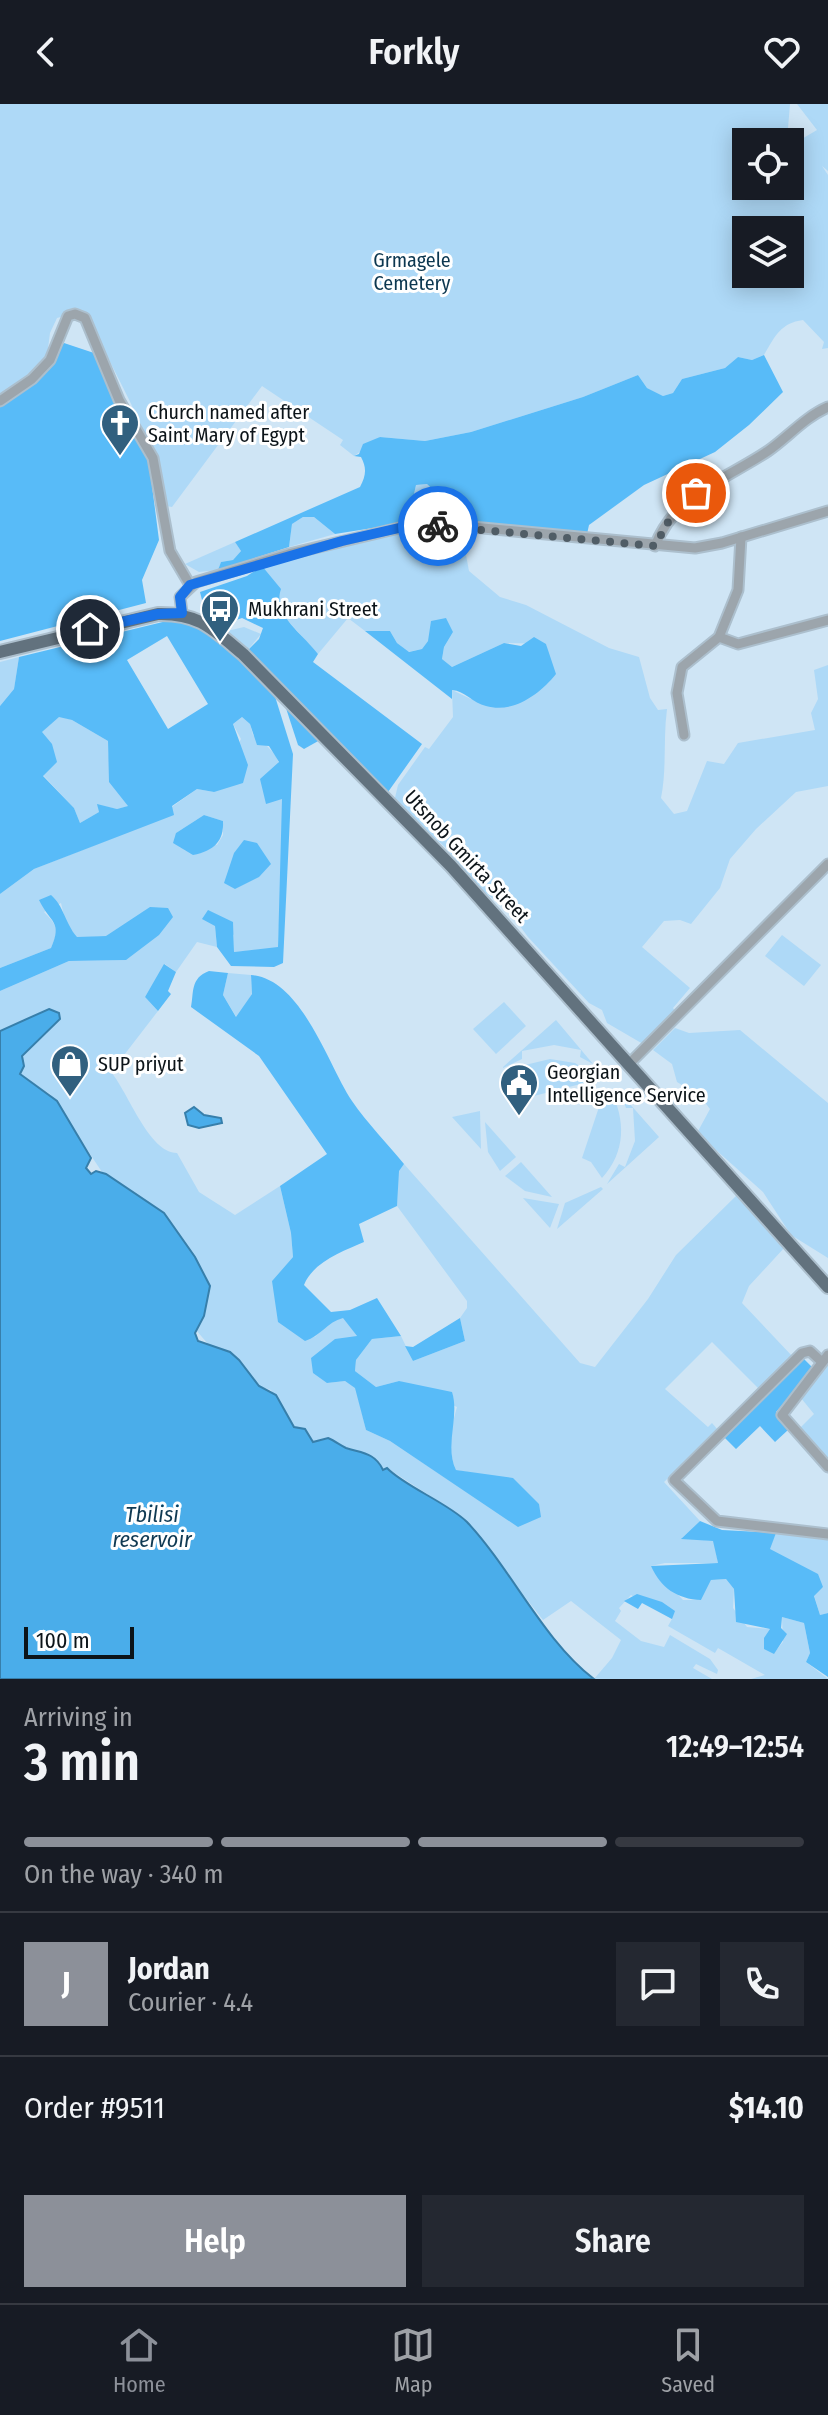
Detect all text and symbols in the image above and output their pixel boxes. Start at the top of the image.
icon: back [24,30,68,74]
text: Forkly [368,30,460,74]
icon: heart [760,30,804,74]
map controls [732,128,804,288]
button: locate [732,128,804,200]
button: layers [732,216,804,288]
park label: Grmagele Cemetery [373,248,451,295]
place label: Church named after Saint Mary of Egypt [148,400,309,447]
church icon: Church named after Saint Mary of Egypt [99,402,141,457]
pin [662,459,730,527]
icon: bag [674,471,718,515]
courier [398,486,478,566]
icon: bike [416,504,460,548]
bus stop icon: Mukhrani Street [199,588,241,643]
pin [56,595,124,663]
place label: Mukhrani Street [248,597,379,621]
icon: home [68,607,112,651]
street label: Utsnob Gmirta Street [400,785,535,927]
shop icon: SUP priyut [49,1043,91,1098]
place label: SUP priyut [98,1052,184,1076]
place label: Georgian Intelligence Service [547,1060,706,1107]
public building icon: Georgian Intelligence Service [498,1062,540,1117]
water label: Tbilisi reservoir [112,1501,193,1553]
scale bar [24,1623,134,1659]
text: 100 m [36,1627,90,1654]
text: Arriving in [24,1702,133,1733]
text: 12:49–12:54 [666,1729,804,1765]
text: 3 min [24,1731,140,1794]
text: On the way · 340 m [24,1859,224,1890]
button: chat [616,1942,700,2026]
button: phone [720,1942,804,2026]
text: Jordan [128,1951,210,1987]
text: J [62,1966,70,2002]
text: Courier · 4.4 [128,1987,253,2018]
text: Order #9511 [24,2090,165,2126]
text: $14.10 [729,2090,804,2126]
button: Help [24,2195,406,2287]
button: Share [422,2195,804,2287]
tab: Home [113,2323,166,2398]
tab: Map [391,2323,435,2398]
tab: Saved [661,2323,715,2398]

